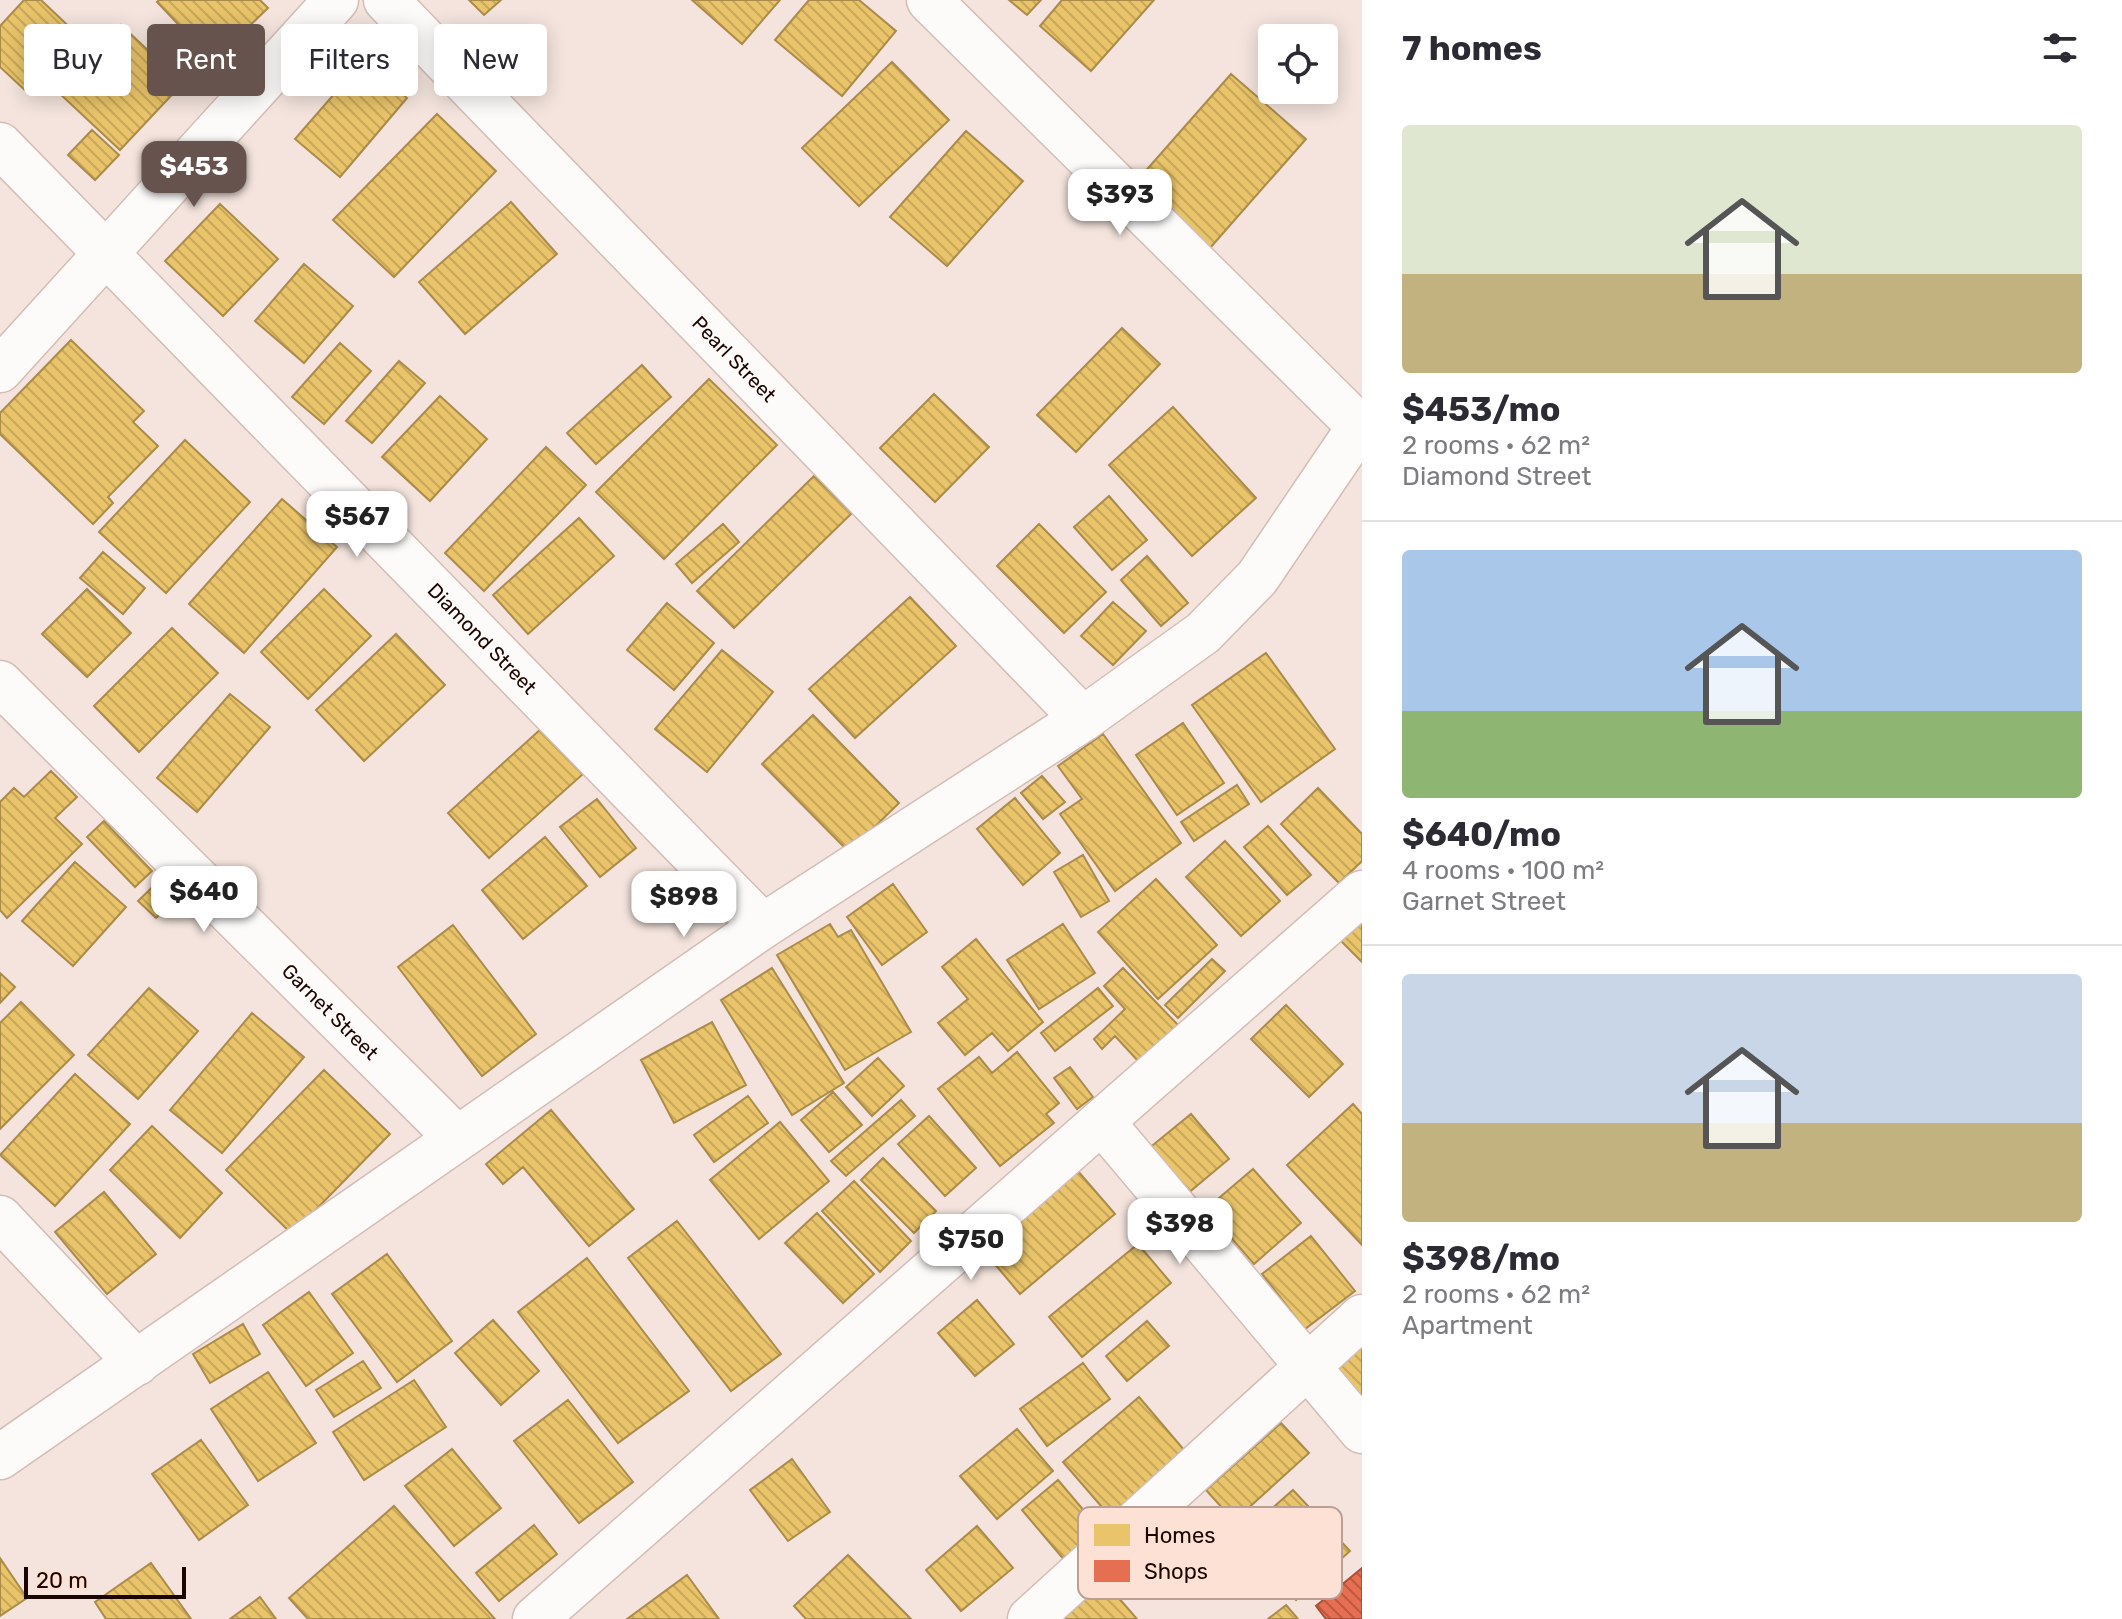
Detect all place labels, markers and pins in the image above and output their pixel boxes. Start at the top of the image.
pin: $453 [147,141,241,209]
pin: $393 [1073,169,1167,237]
pin: $567 [310,491,404,559]
pin: $640 [157,866,251,934]
pin: $898 [637,871,731,939]
pin: $398 [1133,1198,1227,1266]
pin: $750 [924,1214,1018,1282]

